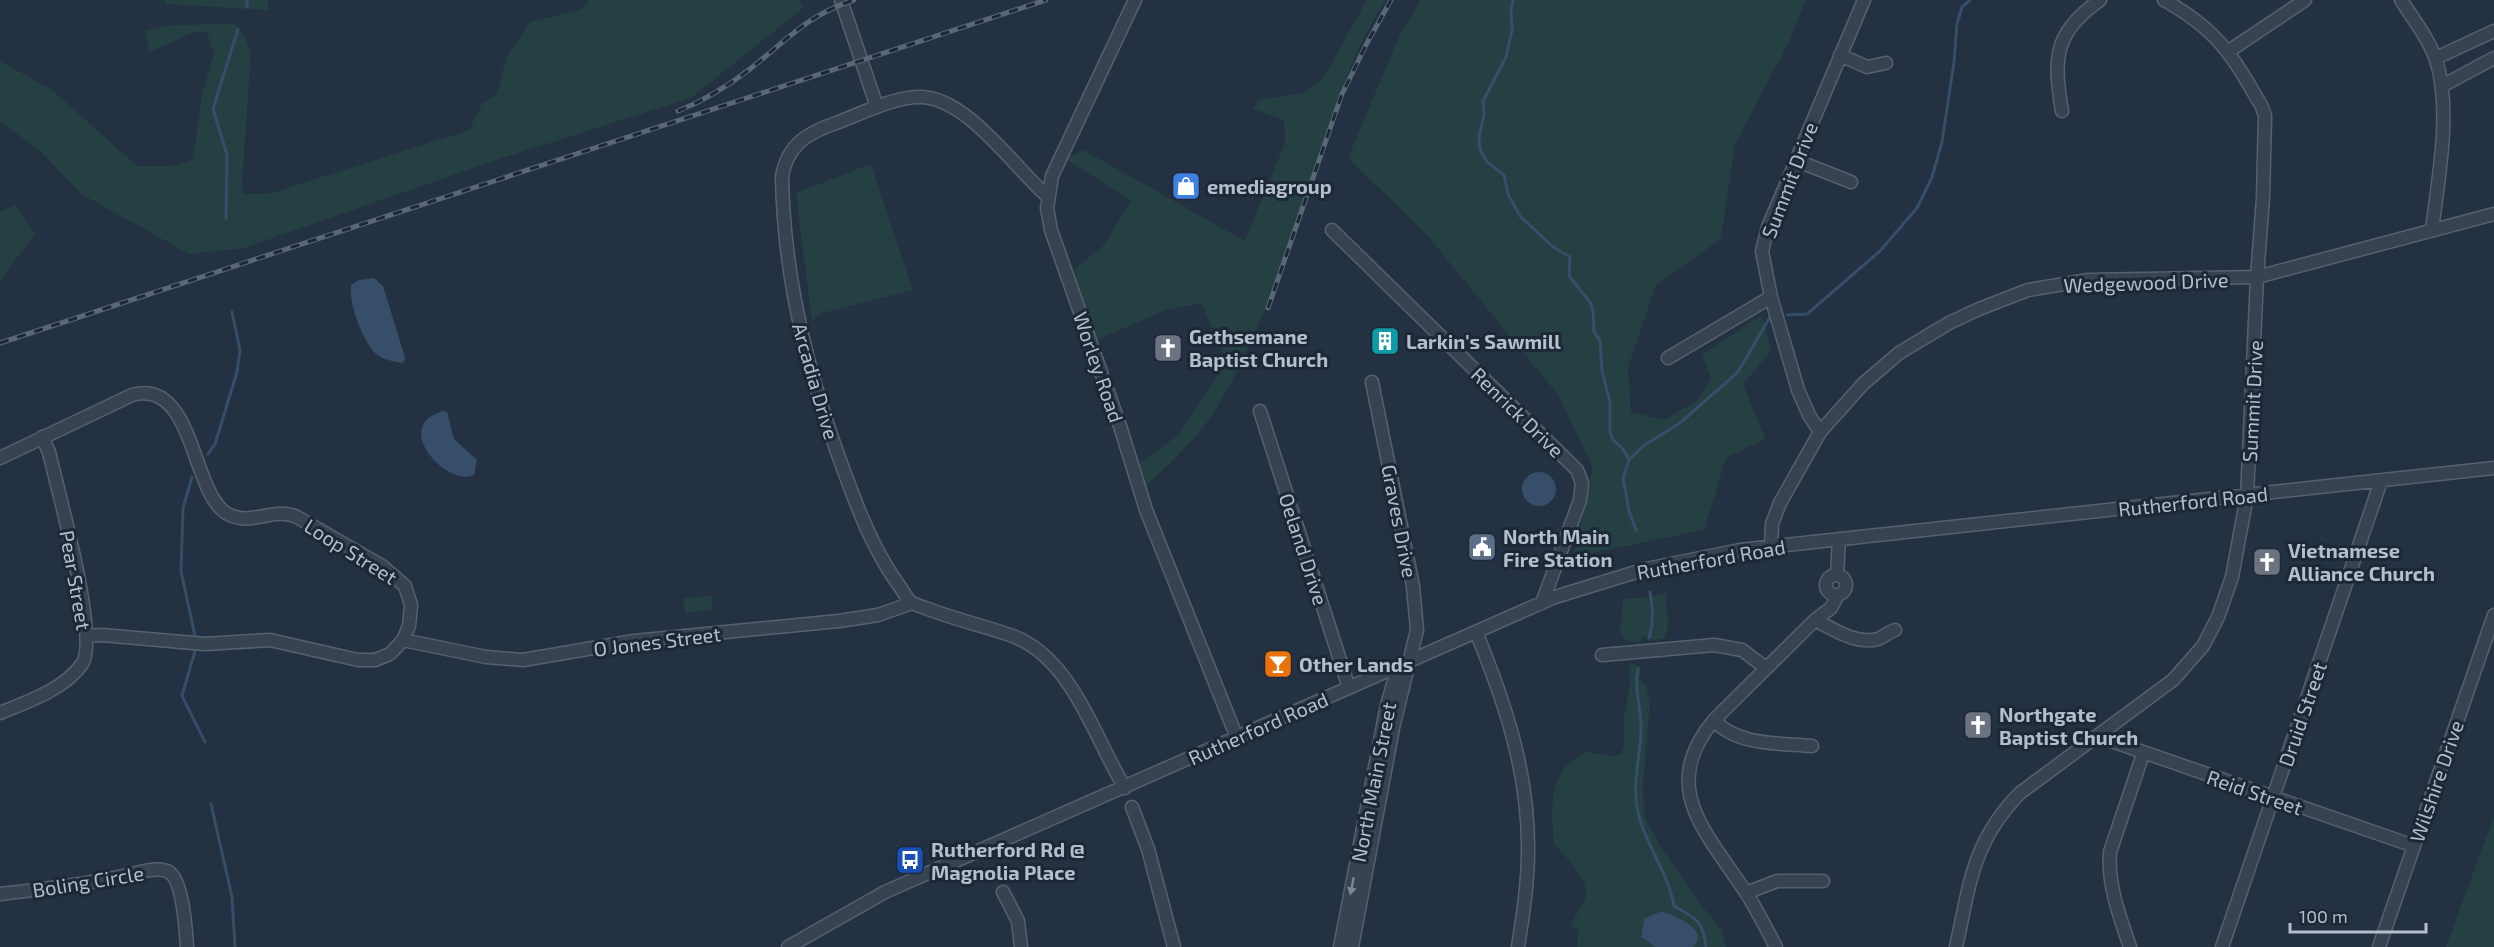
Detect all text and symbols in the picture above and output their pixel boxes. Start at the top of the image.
street label: Summit Drive [1756,119,1822,241]
shop icon: emediagroup [1170,170,1202,202]
place label: emediagroup [1207,174,1332,198]
street label: Wedgewood Drive [2063,267,2229,297]
street label: Worley Road [1069,309,1129,425]
street label: Arcadia Drive [788,320,844,442]
place label: Gethsemane Baptist Church [1189,324,1328,371]
building icon: Larkin's Sawmill [1369,325,1401,357]
place label: Larkin's Sawmill [1406,329,1561,353]
church icon: Gethsemane Baptist Church [1152,332,1184,364]
street label: Summit Drive [2237,339,2267,463]
street label: Renrick Drive [1467,362,1569,462]
street label: Graves Drive [1377,462,1423,580]
street label: Rutherford Road [2117,481,2269,521]
street label: Oeland Drive [1275,490,1333,608]
street label: Loop Street [300,513,402,589]
place label: North Main Fire Station [1503,524,1612,571]
street label: Pear Street [55,528,97,632]
public building icon: North Main Fire Station [1466,531,1498,563]
street label: Rutherford Road [1635,534,1787,584]
place label: Vietnamese Alliance Church [2288,538,2435,585]
church icon: Vietnamese Alliance Church [2251,546,2283,578]
street label: O Jones Street [592,621,722,661]
bar icon: Other Lands [1262,648,1294,680]
place label: Other Lands [1299,652,1413,676]
street label: Druid Street [2273,658,2331,770]
street label: Rutherford Road [1184,686,1332,770]
street label: North Main Street [1346,700,1400,864]
place label: Northgate Baptist Church [1999,702,2138,749]
church icon: Northgate Baptist Church [1962,709,1994,741]
street label: Wilshire Drive [2404,717,2468,845]
street label: Reid Street [2204,764,2306,820]
place label: Rutherford Rd @ Magnolia Place [931,837,1085,884]
bus stop icon: Rutherford Rd @ Magnolia Place [894,844,926,876]
street label: Boling Circle [31,860,145,902]
one-way arrow [1347,876,1356,895]
scale bar [2290,896,2426,934]
text: 100 m [2299,905,2348,927]

